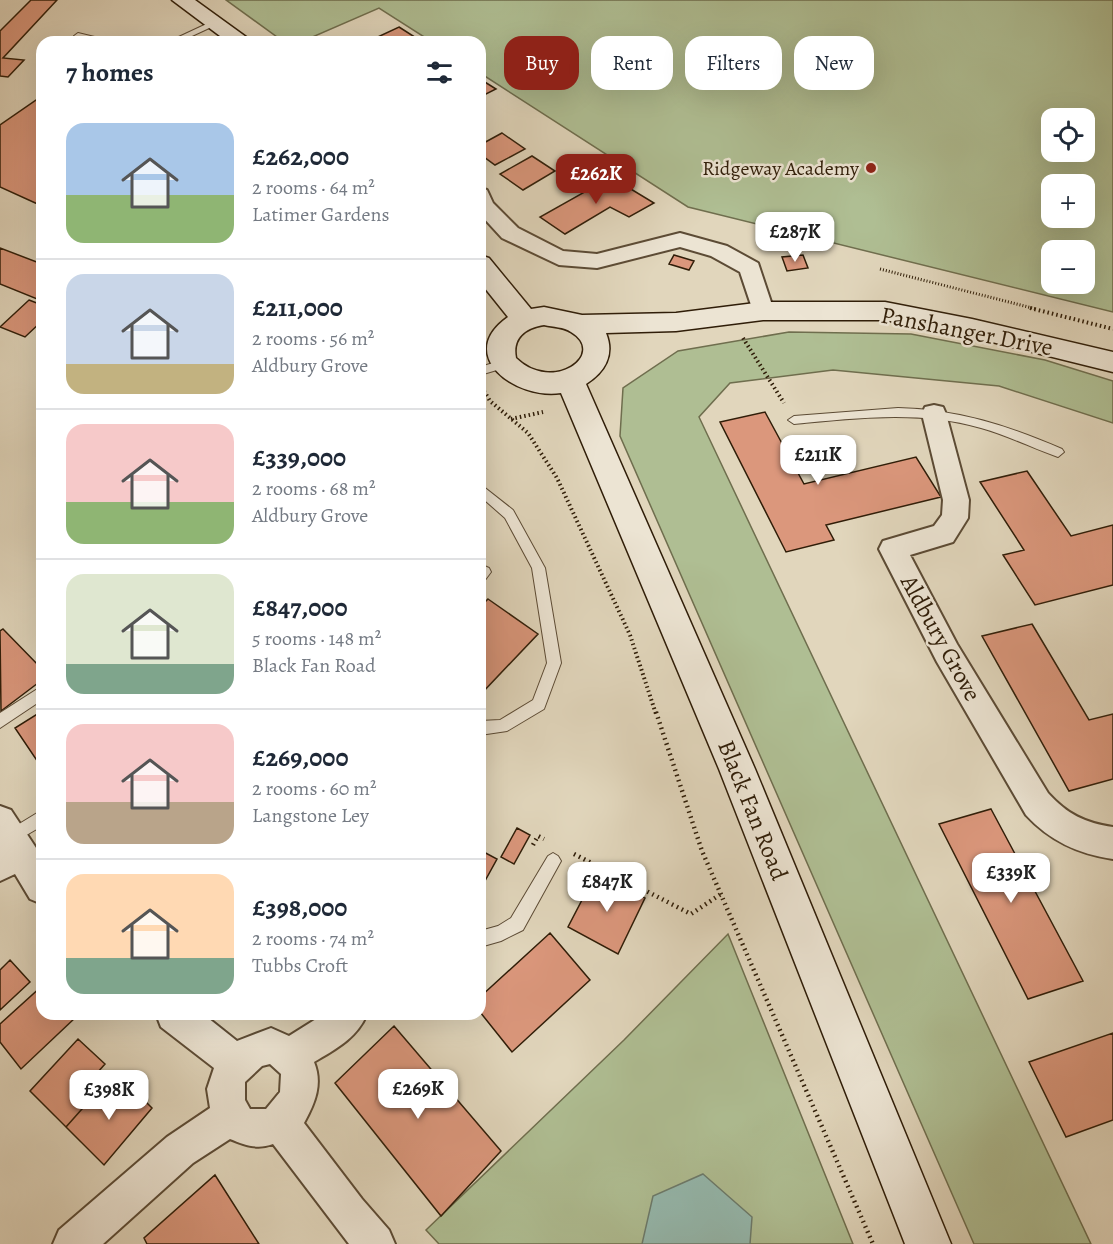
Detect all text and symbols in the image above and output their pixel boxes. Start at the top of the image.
chip: Buy [504,36,579,90]
chip: Rent [591,36,673,90]
chip: Filters [685,36,782,90]
chip: New [794,36,874,90]
text: 7 homes [66,55,154,90]
icon: filters [423,56,456,89]
map controls [1041,108,1095,294]
button: locate [1041,108,1095,162]
text: £262,000 [252,139,349,174]
icon: home [114,147,186,219]
pin: £262K [554,154,638,205]
place label: Ridgeway Academy [702,155,860,182]
text: £262K [570,160,622,187]
marker: Ridgeway Academy [864,161,878,175]
text: 2 rooms · 64 m² [252,174,375,201]
button: + [1041,174,1095,228]
text: Latimer Gardens [252,201,390,228]
pin: £287K [753,212,837,263]
text: £287K [769,218,821,245]
button: − [1041,240,1095,294]
text: £211,000 [252,290,343,325]
icon: home [114,298,186,370]
street label: Panshanger Drive [878,299,1056,363]
text: 2 rooms · 56 m² [252,325,374,352]
text: Aldbury Grove [252,352,368,379]
pin: £211K [776,435,860,486]
text: £339,000 [252,440,346,475]
text: £211K [794,441,842,468]
icon: home [114,448,186,520]
text: 2 rooms · 68 m² [252,475,376,502]
text: Aldbury Grove [252,502,368,529]
street label: Aldbury Grove [893,568,989,707]
text: £847,000 [252,590,348,625]
icon: home [114,598,186,670]
text: 5 rooms · 148 m² [252,625,381,652]
text: Black Fan Road [252,652,376,679]
street label: Black Fan Road [710,735,796,885]
text: £269,000 [252,740,348,775]
icon: home [114,748,186,820]
text: 2 rooms · 60 m² [252,775,376,802]
text: Langstone Ley [252,802,369,829]
pin: £339K [969,853,1053,904]
text: £339K [986,859,1036,886]
pin: £847K [565,862,649,913]
text: £847K [581,868,633,895]
text: £398,000 [252,890,347,925]
icon: home [114,898,186,970]
text: 2 rooms · 74 m² [252,925,374,952]
text: Tubbs Croft [252,952,348,979]
pin: £269K [376,1069,460,1120]
pin: £398K [67,1070,151,1121]
text: £269K [392,1075,444,1102]
text: £398K [84,1076,134,1103]

